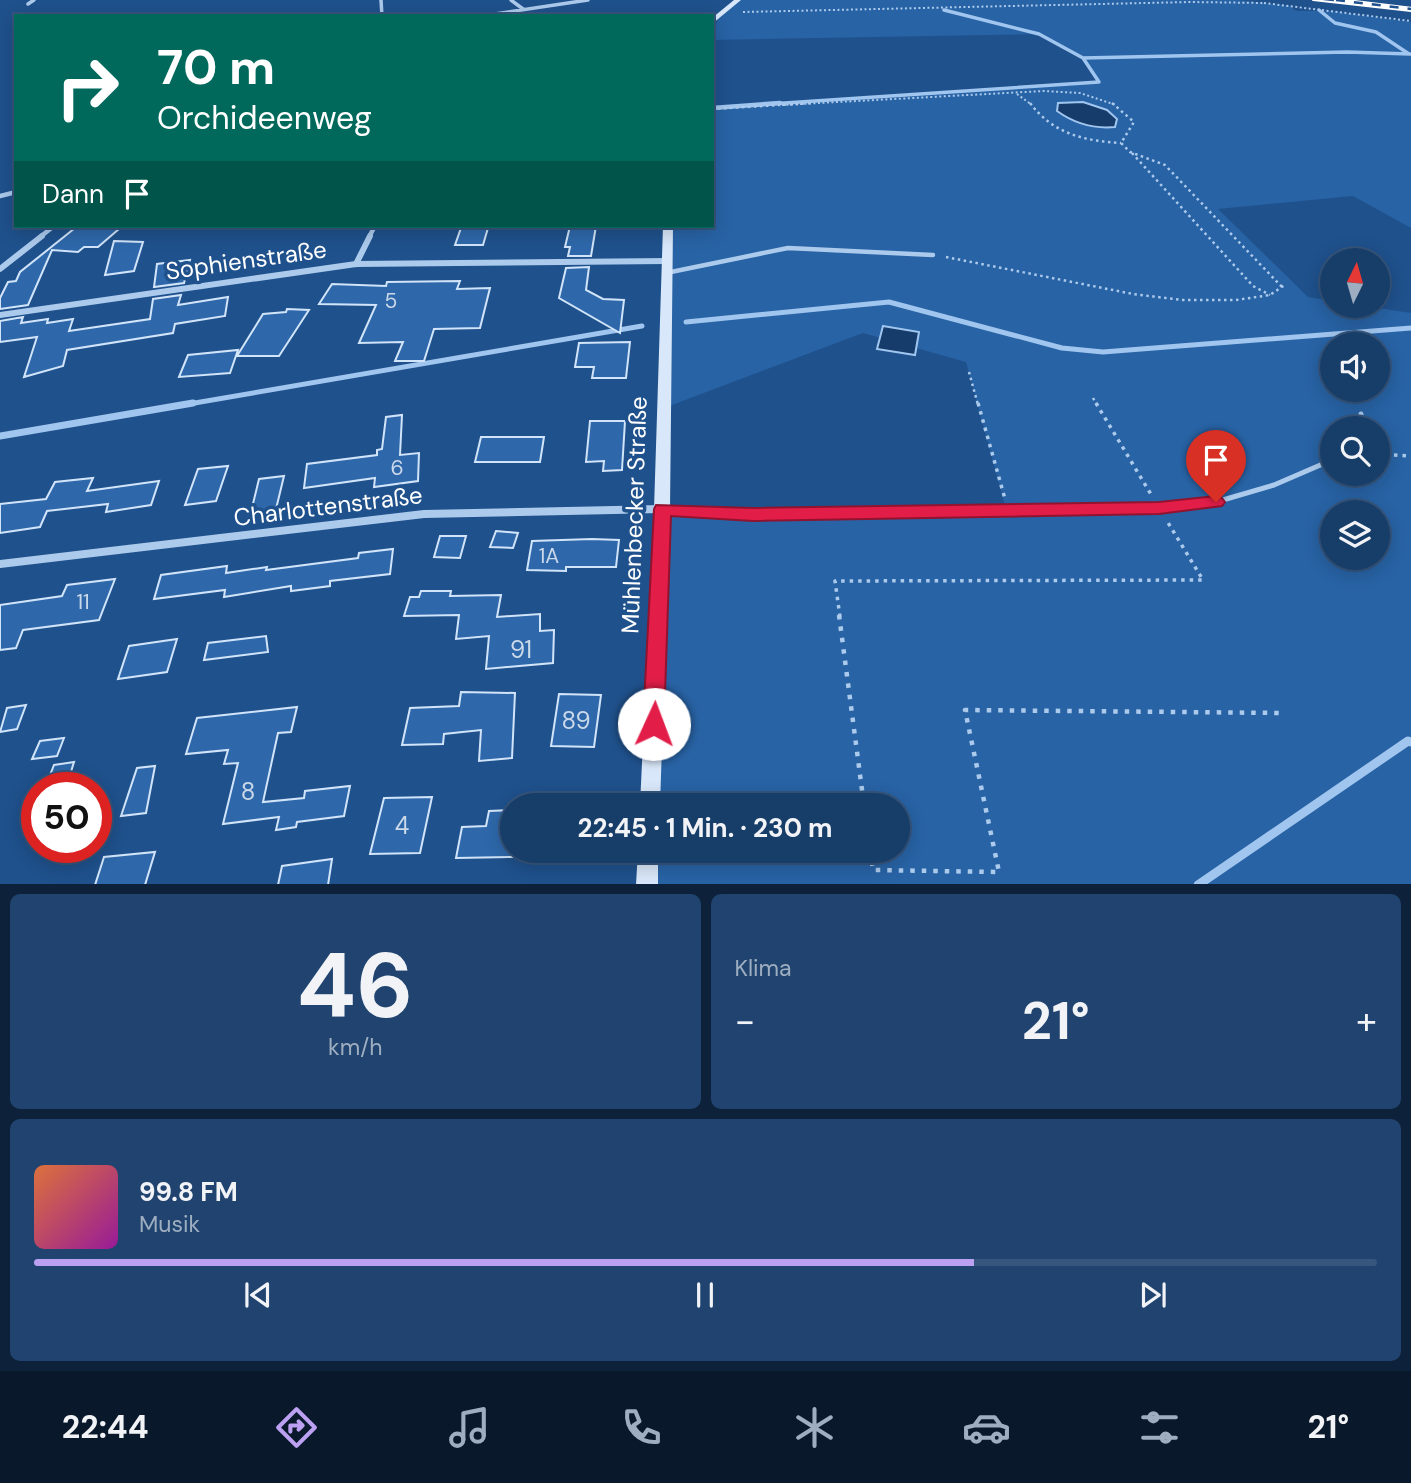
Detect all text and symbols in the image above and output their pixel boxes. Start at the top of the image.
text: 70 m [157,35,275,99]
icon: right [42,42,133,133]
text: Orchideenweg [157,97,372,139]
icon: arrive [118,175,156,213]
text: Dann [42,177,104,211]
street label: Sophienstraße [164,233,328,287]
north arrow [1320,248,1390,318]
map controls [1320,248,1390,570]
house number: 5 [385,287,397,315]
button: sound [1320,332,1390,402]
street label: Mühlenbecker Straße [614,396,654,634]
button: search [1320,416,1390,486]
pin [1186,430,1246,502]
icon: arrive [1197,441,1235,479]
house number: 6 [390,454,404,482]
street label: Charlottenstraße [232,479,424,533]
button: layers [1320,500,1390,570]
house number: 1A [539,542,559,570]
house number: 11 [76,588,90,616]
house number: 91 [510,634,532,665]
position arrow [617,687,691,761]
house number: 89 [562,705,590,736]
speed limit sign: 50 [21,772,112,863]
house number: 8 [241,776,255,807]
house number: 4 [395,810,409,841]
text: 22:45 · 1 Min. · 230 m [577,811,833,845]
text: 46 [297,927,414,1045]
text: Klima [735,953,792,983]
text: 21° [1022,987,1090,1055]
text: − [735,996,755,1046]
text: + [1356,996,1377,1046]
text: km/h [328,1032,382,1062]
text: 99.8 FM [139,1175,238,1209]
text: Musik [139,1209,200,1239]
icon: previous [239,1276,277,1314]
icon: pause [686,1276,724,1314]
icon: next [1134,1276,1172,1314]
icon: directions [272,1403,321,1452]
icon: music [445,1403,494,1452]
icon: phone [617,1403,666,1452]
icon: climate [790,1403,839,1452]
icon: car [962,1403,1011,1452]
icon: filters [1135,1403,1184,1452]
text: 22:44 [62,1406,148,1448]
text: 21° [1307,1406,1349,1448]

